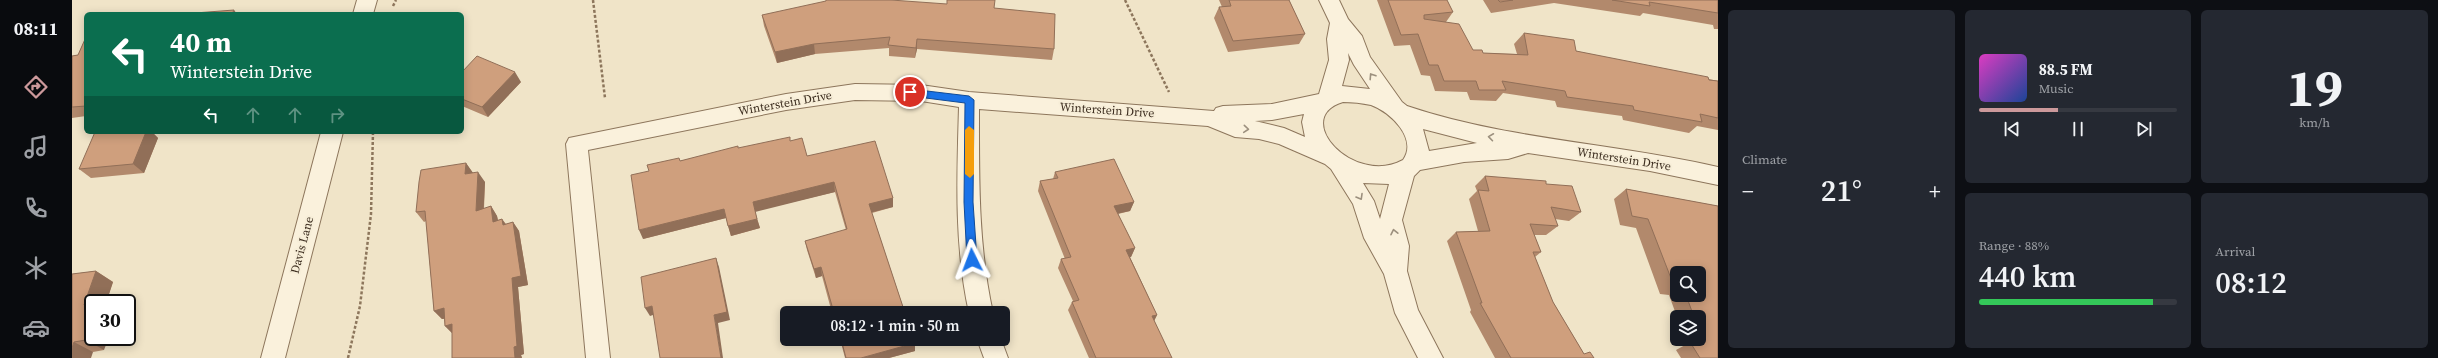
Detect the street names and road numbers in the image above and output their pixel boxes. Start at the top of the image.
street label: Winterstein Drive [737,87,833,119]
street label: Winterstein Drive [1059,99,1155,121]
street label: Winterstein Drive [1576,144,1672,174]
street label: Davis Lane [287,215,317,275]

